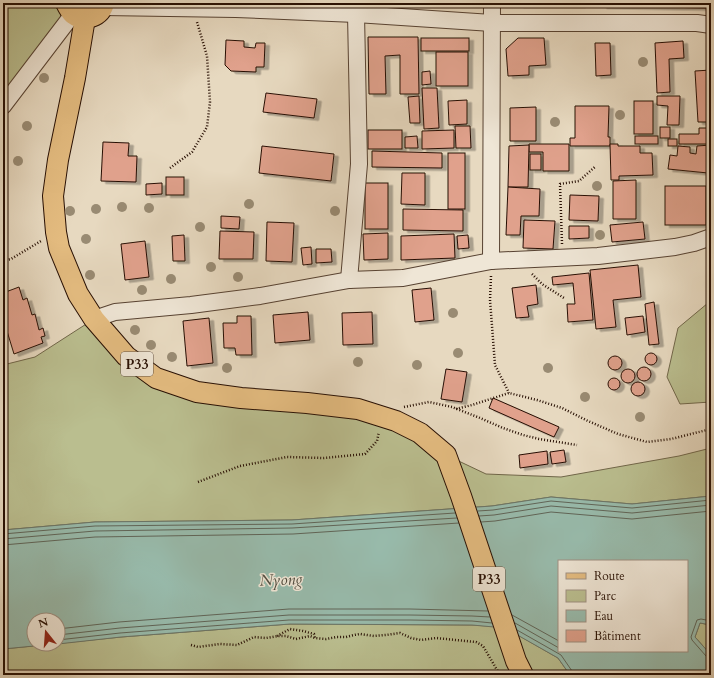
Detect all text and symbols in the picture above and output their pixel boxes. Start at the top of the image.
road number: P33 [121,352,153,376]
legend [558,560,688,652]
road number: P33 [473,567,505,591]
water label: Nyong [259,568,304,592]
text: Route [594,568,625,584]
text: Parc [594,588,617,604]
text: Eau [594,608,614,624]
north arrow [26,612,66,652]
text: N [36,614,50,631]
text: Bâtiment [594,628,641,644]

